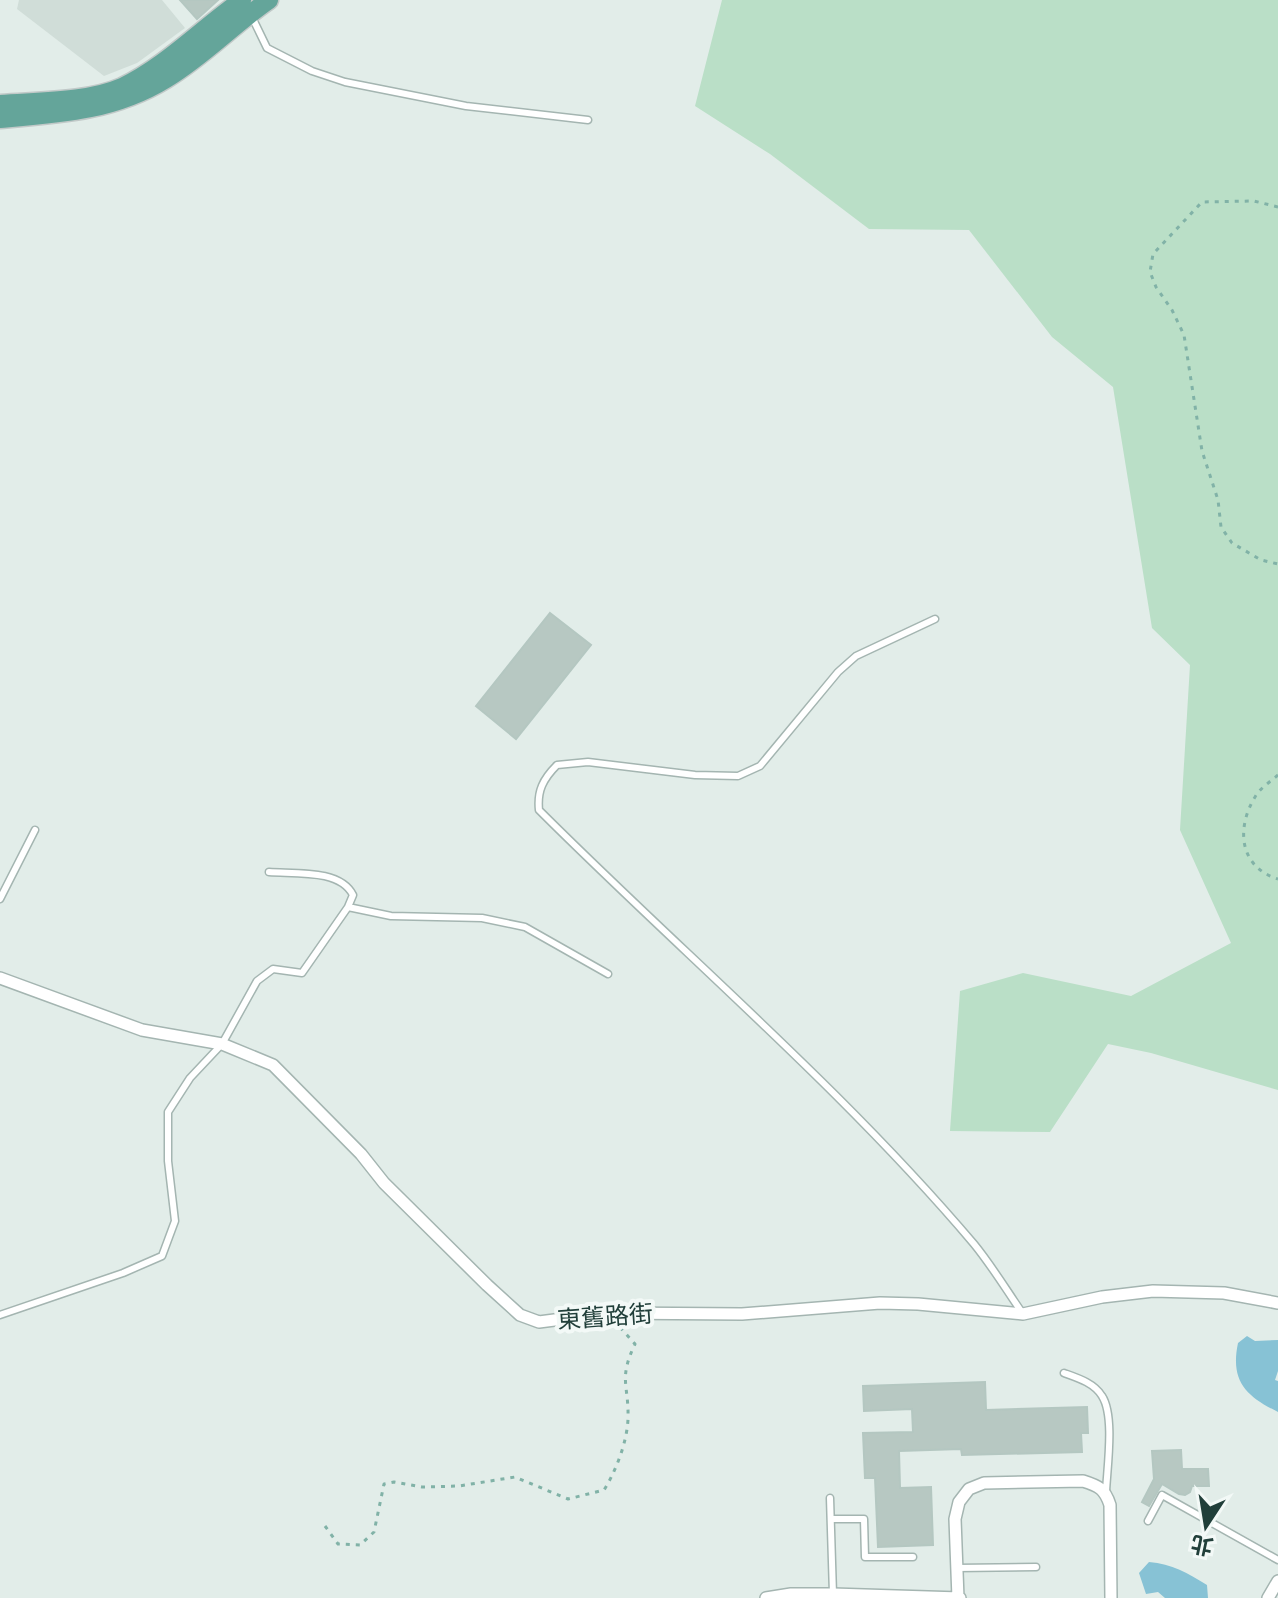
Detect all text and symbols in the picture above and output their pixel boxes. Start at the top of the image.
street label: 東舊路街 [556,1299,654,1335]
north arrow [1166,1486,1246,1566]
text: 北 [1188,1530,1216,1561]

